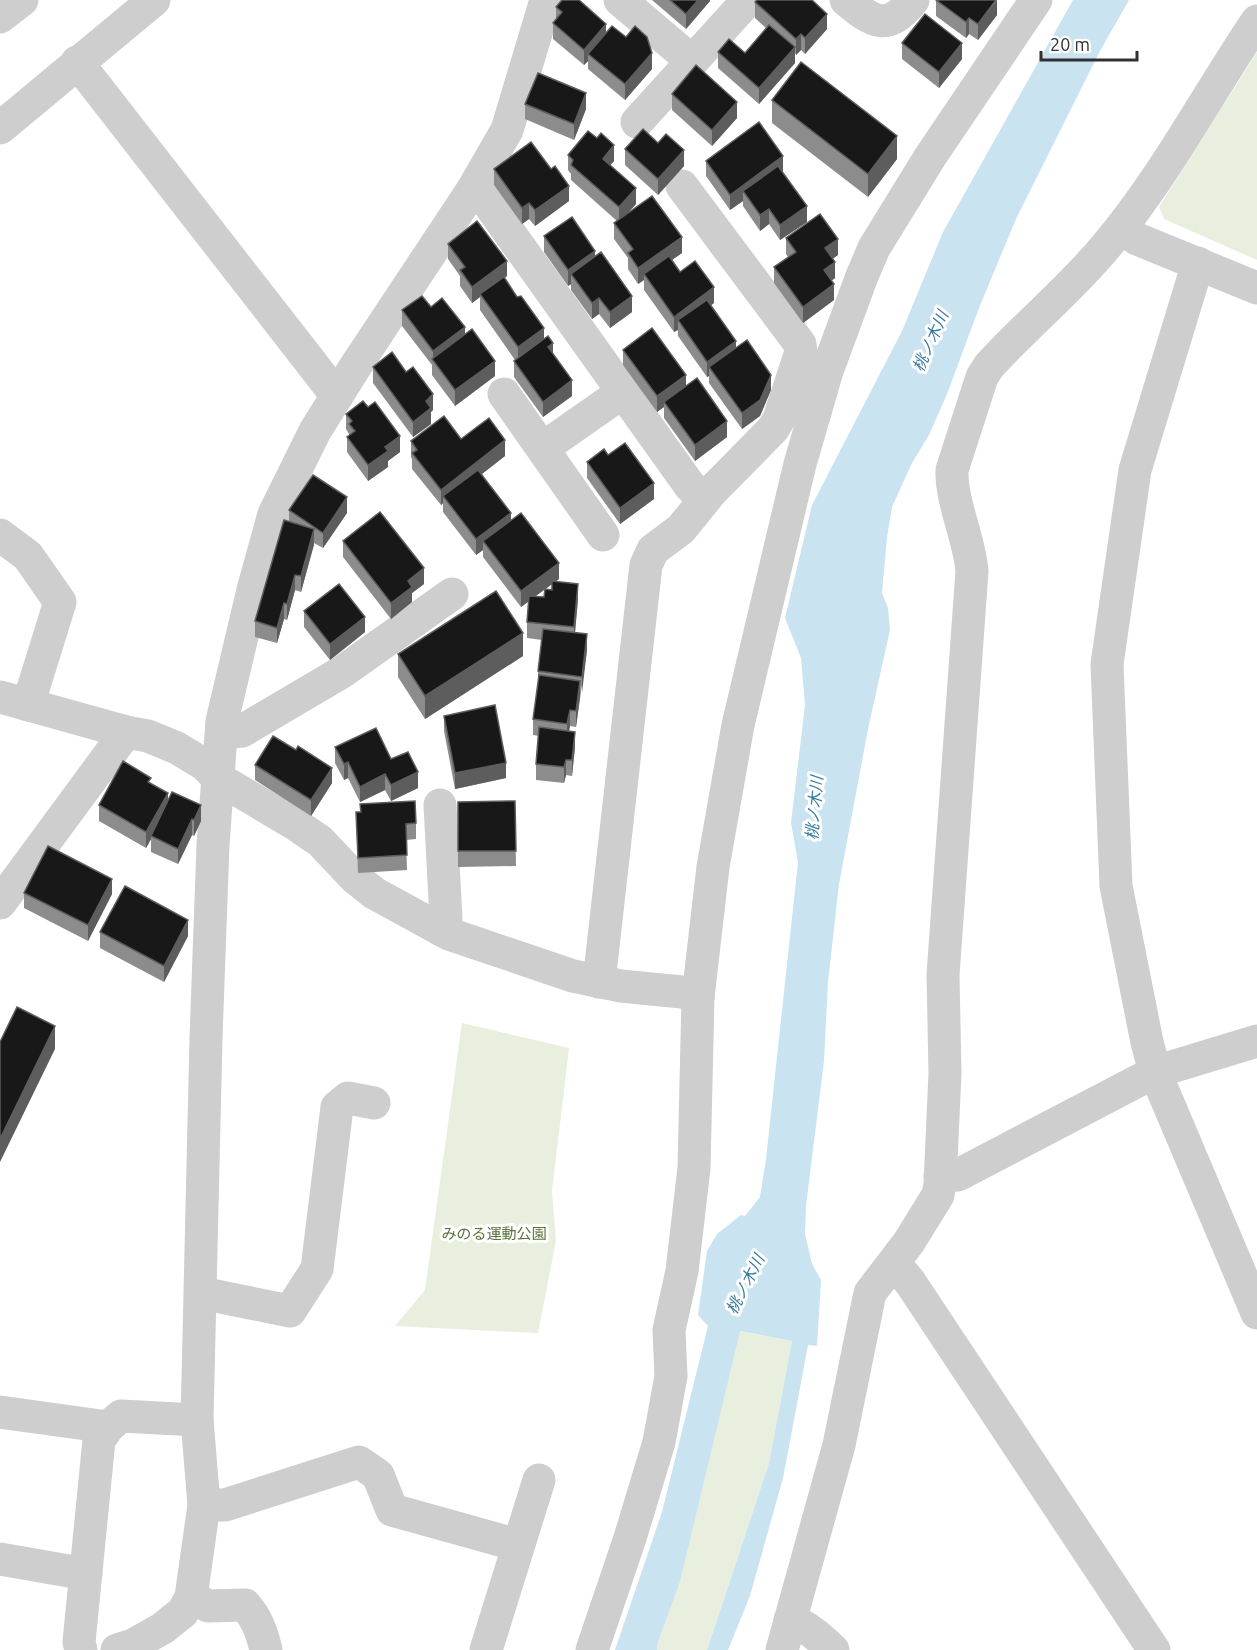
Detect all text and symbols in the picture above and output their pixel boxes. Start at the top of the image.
scale bar [1041,24,1137,62]
text: 20 m [1050,34,1090,54]
water label: 桃ノ木川 [909,306,952,374]
water label: 桃ノ木川 [802,773,826,841]
park label: みのる運動公園 [441,1225,547,1242]
water label: 桃ノ木川 [722,1250,768,1317]

